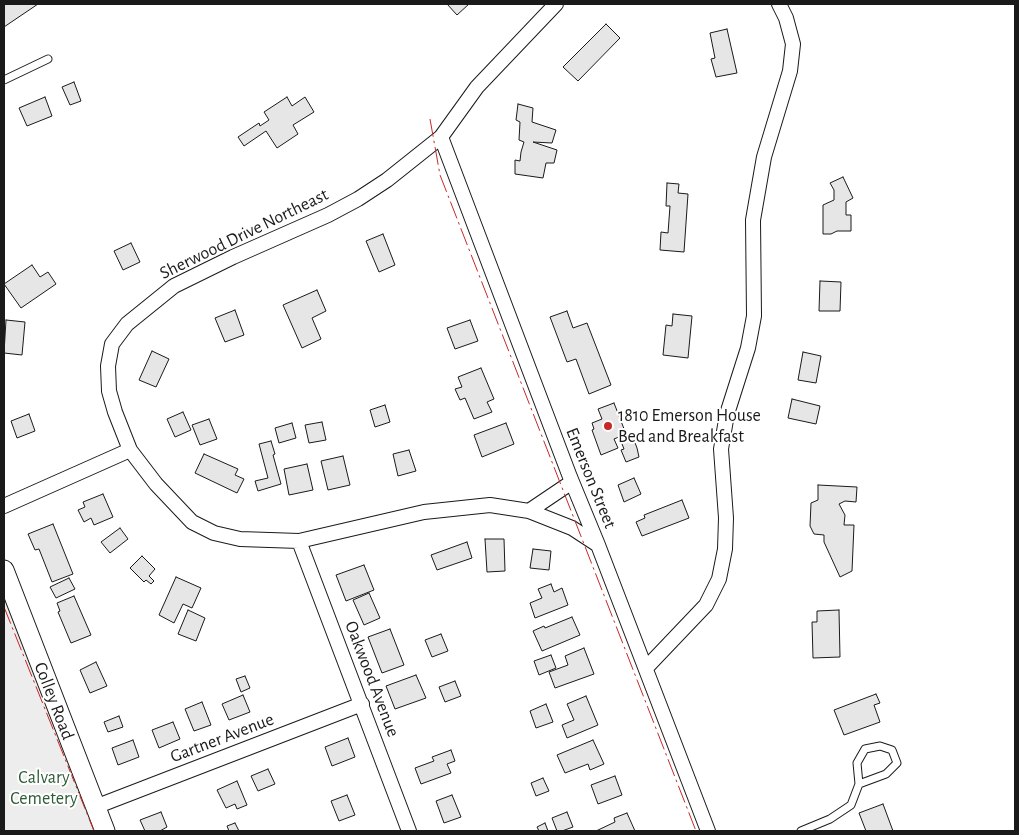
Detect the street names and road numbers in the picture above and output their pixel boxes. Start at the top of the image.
street label: Sherwood Drive Northeast [156,184,332,284]
street label: Emerson Street [561,424,621,532]
street label: Oakwood Avenue [340,618,404,740]
street label: Colley Road [29,659,79,743]
street label: Gartner Avenue [167,708,277,768]

